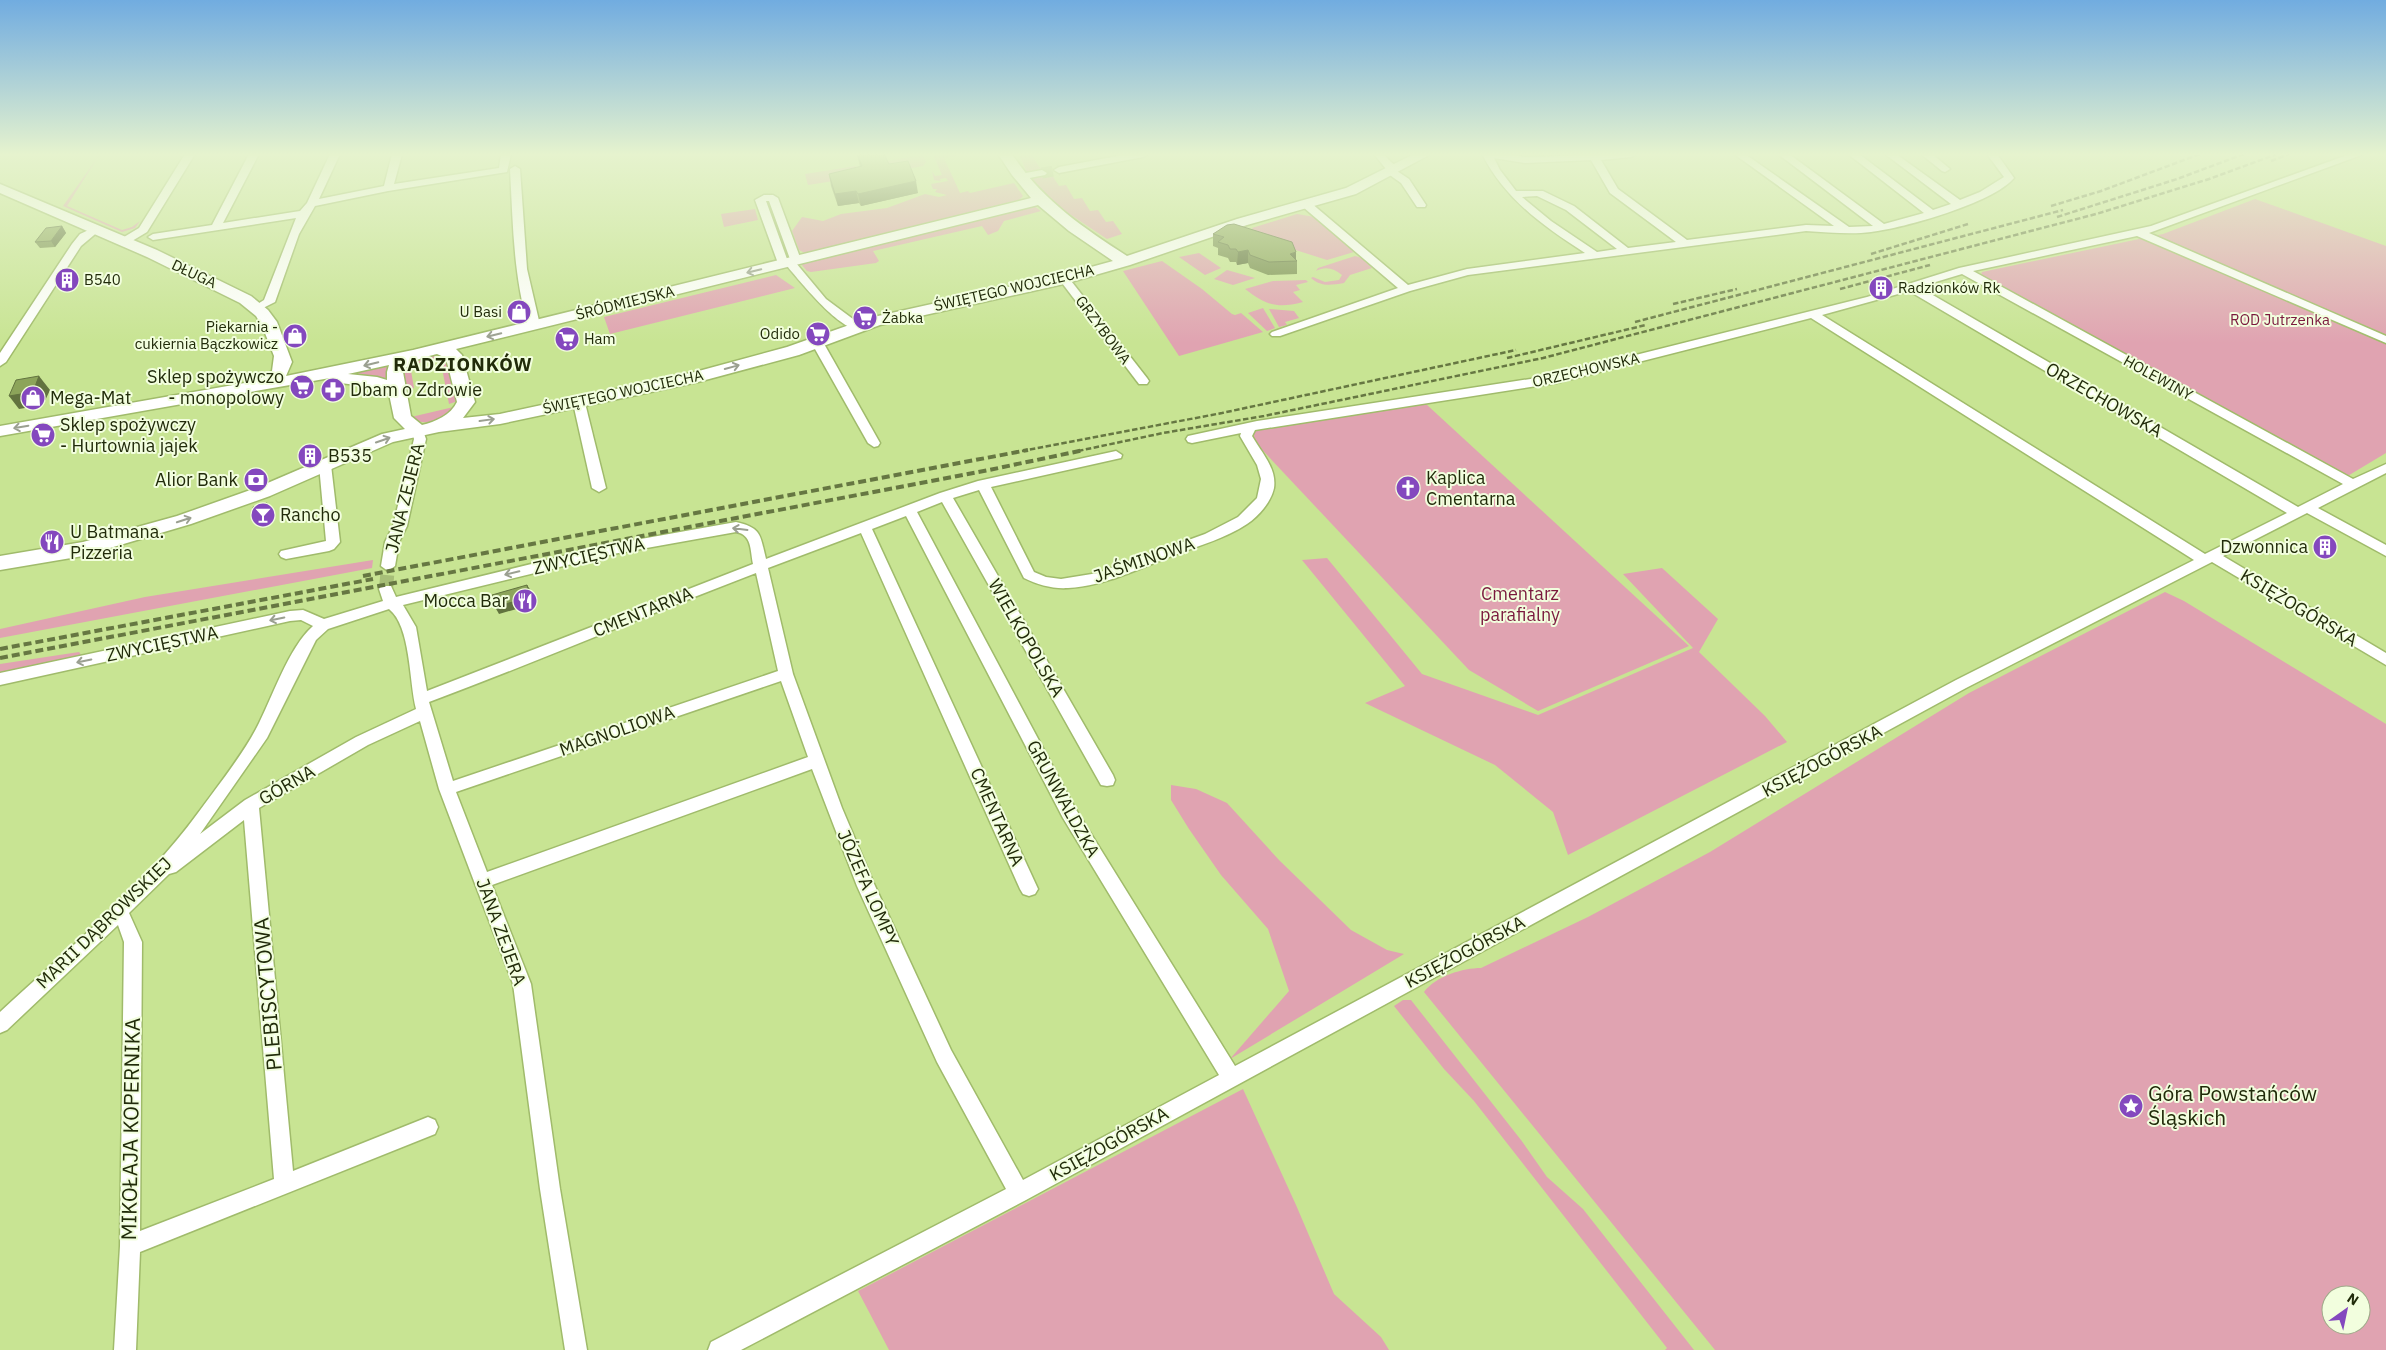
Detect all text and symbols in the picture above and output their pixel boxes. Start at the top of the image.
street label: DŁUGA [169,255,220,292]
street label: ŚWIĘTEGO WOJCIECHA [932,260,1096,315]
building icon: B540 [54,267,80,293]
one-way arrow [746,267,762,276]
place label: B540 [84,270,121,289]
building icon: Radzionków Rk [1868,275,1894,301]
place label: Radzionków Rk [1898,278,2000,297]
street label: ŚRÓDMIEJSKA [574,281,677,324]
street label: GRZYBOWA [1071,292,1136,368]
shop icon: U Basi [506,299,532,325]
place label: U Basi [459,302,502,321]
supermarket icon: Żabka [852,305,878,331]
place label: Żabka [882,308,923,327]
park label: ROD Jutrzenka [2230,310,2330,329]
place label: Piekarnia - cukiernia Bączkowicz [135,317,278,353]
supermarket icon: Odido [805,321,831,347]
shop icon: Piekarnia - cukiernia Bączkowicz [282,323,308,349]
place label: Odido [760,324,800,343]
supermarket icon: Ham [554,326,580,352]
place label: Ham [584,329,616,348]
one-way arrow [487,331,503,340]
street label: ORZECHOWSKA [1530,348,1642,391]
street label: HOLEWINY [2120,351,2196,404]
district label: RADZIONKÓW [393,352,533,376]
street label: ORZECHOWSKA [2042,357,2167,443]
one-way arrow [363,360,379,369]
one-way arrow [723,362,739,372]
place label: Sklep spożywczo - monopolowy [147,365,284,409]
street label: ŚWIĘTEGO WOJCIECHA [541,365,705,418]
supermarket icon: Sklep spożywczo - monopolowy [289,374,315,400]
pharmacy icon: Dbam o Zdrowie [320,377,346,403]
place label: Dbam o Zdrowie [350,378,482,401]
shop icon: Mega-Mat [20,385,46,411]
place label: Mega-Mat [50,386,131,409]
place label: Sklep spożywczy - Hurtownia jajek [60,413,198,457]
one-way arrow [479,415,495,425]
supermarket icon: Sklep spożywczy - Hurtownia jajek [30,422,56,448]
one-way arrow [13,423,29,433]
one-way arrow [374,435,390,444]
street label: JANA ZEJERA [380,440,429,555]
building icon: B535 [297,443,323,469]
place label: B535 [328,444,372,467]
place label: Kaplica Cmentarna [1426,466,1516,510]
bank icon: Alior Bank [243,467,269,493]
place label: Alior Bank [155,468,239,491]
church icon: Kaplica Cmentarna [1395,475,1421,501]
bar icon: Rancho [250,502,276,528]
place label: Rancho [280,503,341,526]
one-way arrow [175,515,191,524]
place label: U Batmana. Pizzeria [70,520,164,564]
one-way arrow [732,524,748,534]
restaurant icon: U Batmana. Pizzeria [39,529,65,555]
street label: ZWYCIĘSTWA [531,531,647,580]
street label: JAŚMINOWA [1090,531,1198,588]
building icon: Dzwonnica [2312,534,2338,560]
place label: Dzwonnica [2220,535,2308,558]
street label: KSIĘŻOGÓRSKA [2237,564,2362,652]
one-way arrow [505,569,521,578]
street label: WIELKOPOLSKA [983,575,1070,701]
street label: CMENTARNA [590,581,696,642]
park label: Cmentarz parafialny [1480,582,1560,626]
restaurant icon: Mocca Bar [512,588,538,614]
place label: Mocca Bar [423,589,508,612]
one-way arrow [269,615,285,624]
street label: ZWYCIĘSTWA [104,620,220,667]
one-way arrow [76,656,92,666]
street label: MAGNOLIOWA [556,700,678,761]
street label: KSIĘŻOGÓRSKA [1758,719,1886,802]
street label: GRUNWALDZKA [1022,736,1105,862]
street label: GÓRNA [255,759,319,810]
street label: CMENTARNA [966,764,1030,870]
street label: JÓZEFA LOMPY [833,826,905,950]
street label: MARII DĄBROWSKIEJ [31,852,176,993]
street label: JANA ZEJERA [471,875,532,989]
street label: KSIĘŻOGÓRSKA [1401,910,1529,993]
street label: PLEBISCYTOWA [246,916,288,1072]
street label: MIKOŁAJA KOPERNIKA [114,1017,146,1241]
place label: Góra Powstańców Śląskich [2148,1079,2317,1131]
place icon: Góra Powstańców Śląskich [2118,1093,2144,1119]
street label: KSIĘŻOGÓRSKA [1045,1101,1173,1186]
north arrow [2321,1285,2371,1335]
text: N [2344,1289,2362,1309]

